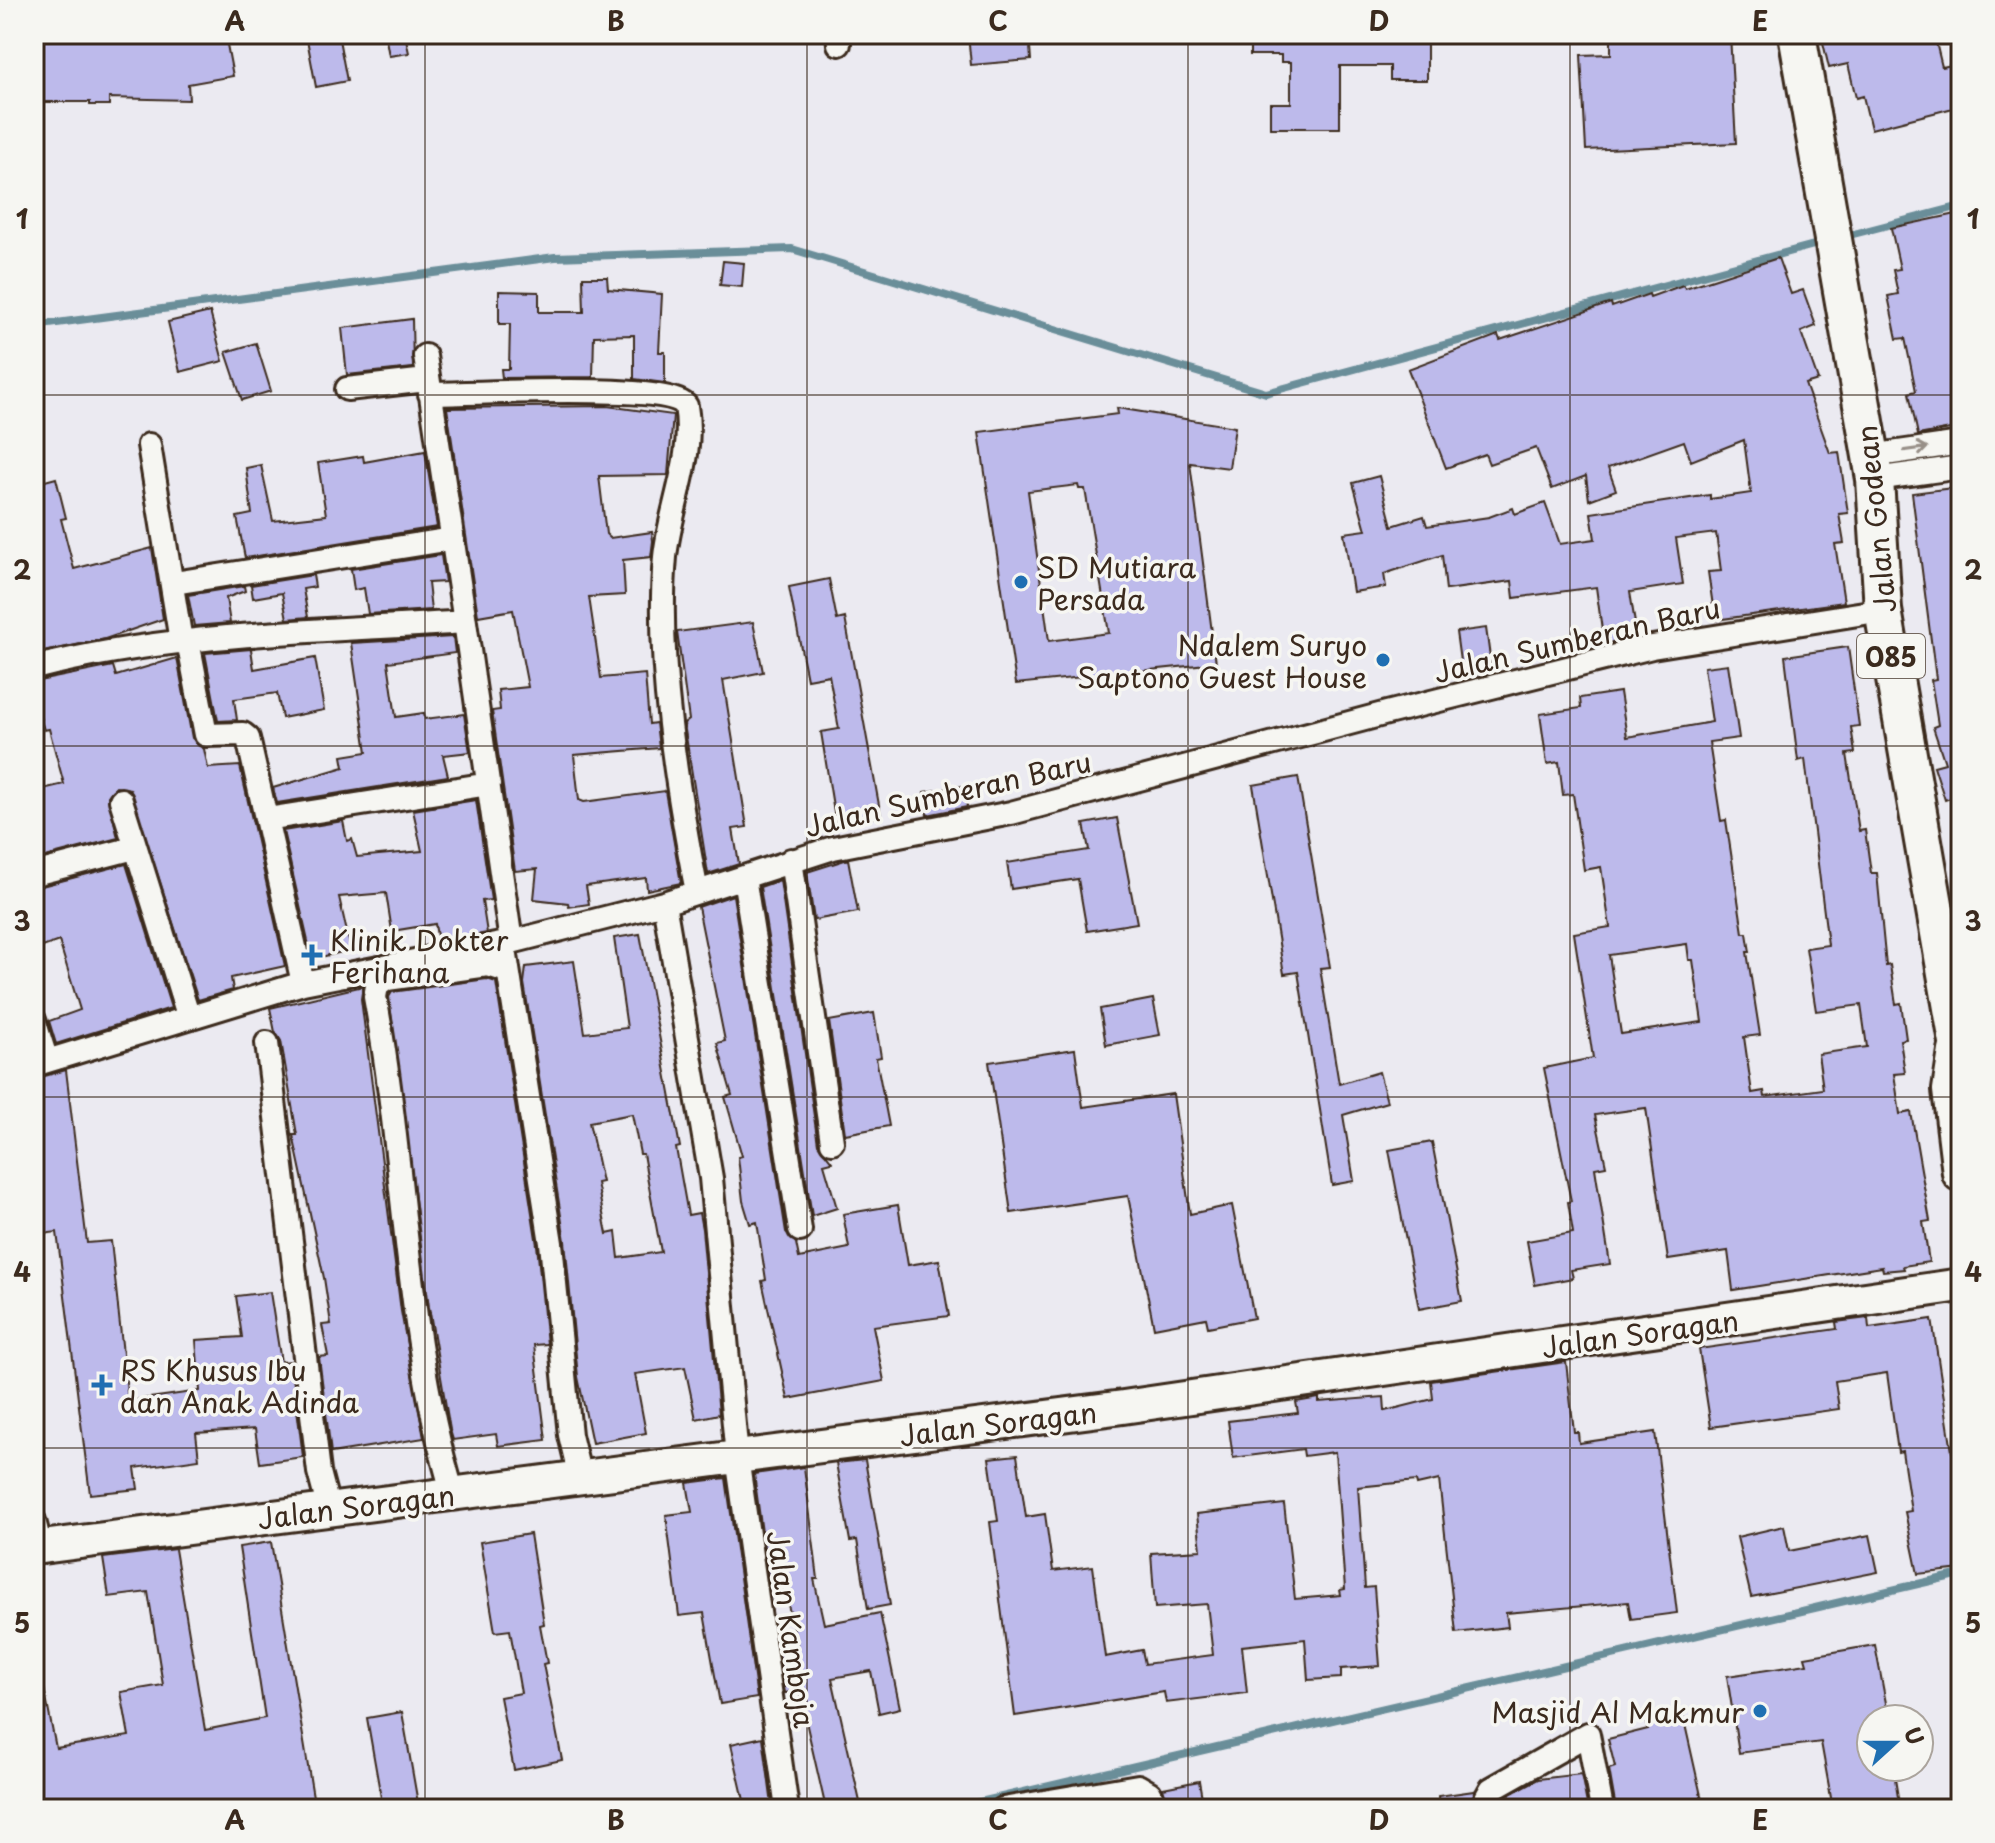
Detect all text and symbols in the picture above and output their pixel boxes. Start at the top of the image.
text: A [225,1,245,40]
text: B [607,1,625,40]
text: C [988,1,1008,40]
text: D [1369,1,1389,40]
text: E [1752,1,1768,40]
text: 1 [16,199,28,238]
text: 1 [1967,199,1979,238]
street label: Jalan Godean [1844,423,1906,615]
one-way arrow [1903,441,1928,456]
place label: SD Mutiara Persada [1037,545,1196,620]
text: 2 [13,550,31,589]
text: 2 [1964,550,1982,589]
marker: SD Mutiara Persada [1012,573,1030,591]
street label: Jalan Sumberan Baru [1429,585,1725,693]
place label: Ndalem Suryo Saptono Guest House [1077,623,1367,698]
road number: 085 [1857,634,1925,678]
marker: Ndalem Suryo Saptono Guest House [1374,651,1392,669]
street label: Jalan Sumberan Baru [800,739,1096,847]
text: 3 [13,901,31,940]
text: 3 [1964,901,1982,940]
place label: Klinik Dokter Ferihana [330,918,509,993]
marker: Klinik Dokter Ferihana [301,944,323,966]
text: 4 [13,1252,31,1291]
text: 4 [1964,1252,1982,1291]
street label: Jalan Soragan [1539,1298,1741,1368]
place label: RS Khusus Ibu dan Anak Adinda [120,1348,360,1423]
marker: RS Khusus Ibu dan Anak Adinda [91,1374,113,1396]
street label: Jalan Soragan [897,1390,1099,1456]
street label: Jalan Soragan [255,1473,457,1539]
street label: Jalan Kamboja [757,1528,827,1731]
text: 5 [14,1603,30,1642]
text: 5 [1965,1603,1981,1642]
place label: Masjid Al Makmur [1492,1690,1744,1733]
marker: Masjid Al Makmur [1751,1702,1769,1720]
north arrow [1855,1703,1935,1783]
text: U [1897,1722,1933,1749]
text: A [225,1800,245,1839]
text: B [607,1800,625,1839]
text: C [988,1800,1008,1839]
text: D [1369,1800,1389,1839]
text: E [1752,1800,1768,1839]

